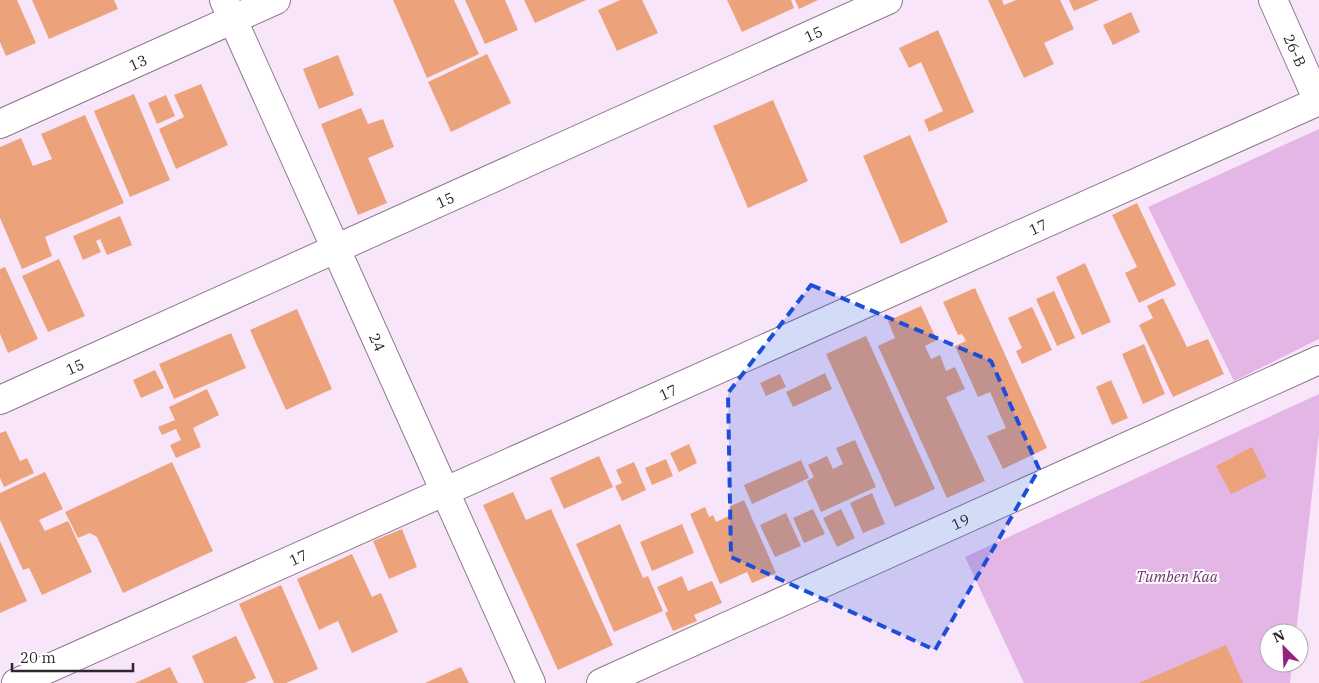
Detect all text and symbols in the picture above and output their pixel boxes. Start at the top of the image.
street label: 15 [801,21,825,46]
street label: 26-B [1280,31,1311,70]
street label: 13 [126,50,150,74]
street label: 15 [433,187,457,212]
street label: 17 [1026,214,1050,239]
street label: 24 [365,330,390,354]
street label: 15 [63,354,87,379]
street label: 17 [656,379,680,404]
street label: 19 [948,509,972,534]
street label: 17 [286,545,310,569]
park label: Tumben Kaa [1136,567,1219,586]
north arrow [1259,623,1309,673]
text: N [1270,626,1287,647]
scale bar [12,640,134,672]
text: 20 m [20,648,56,667]

